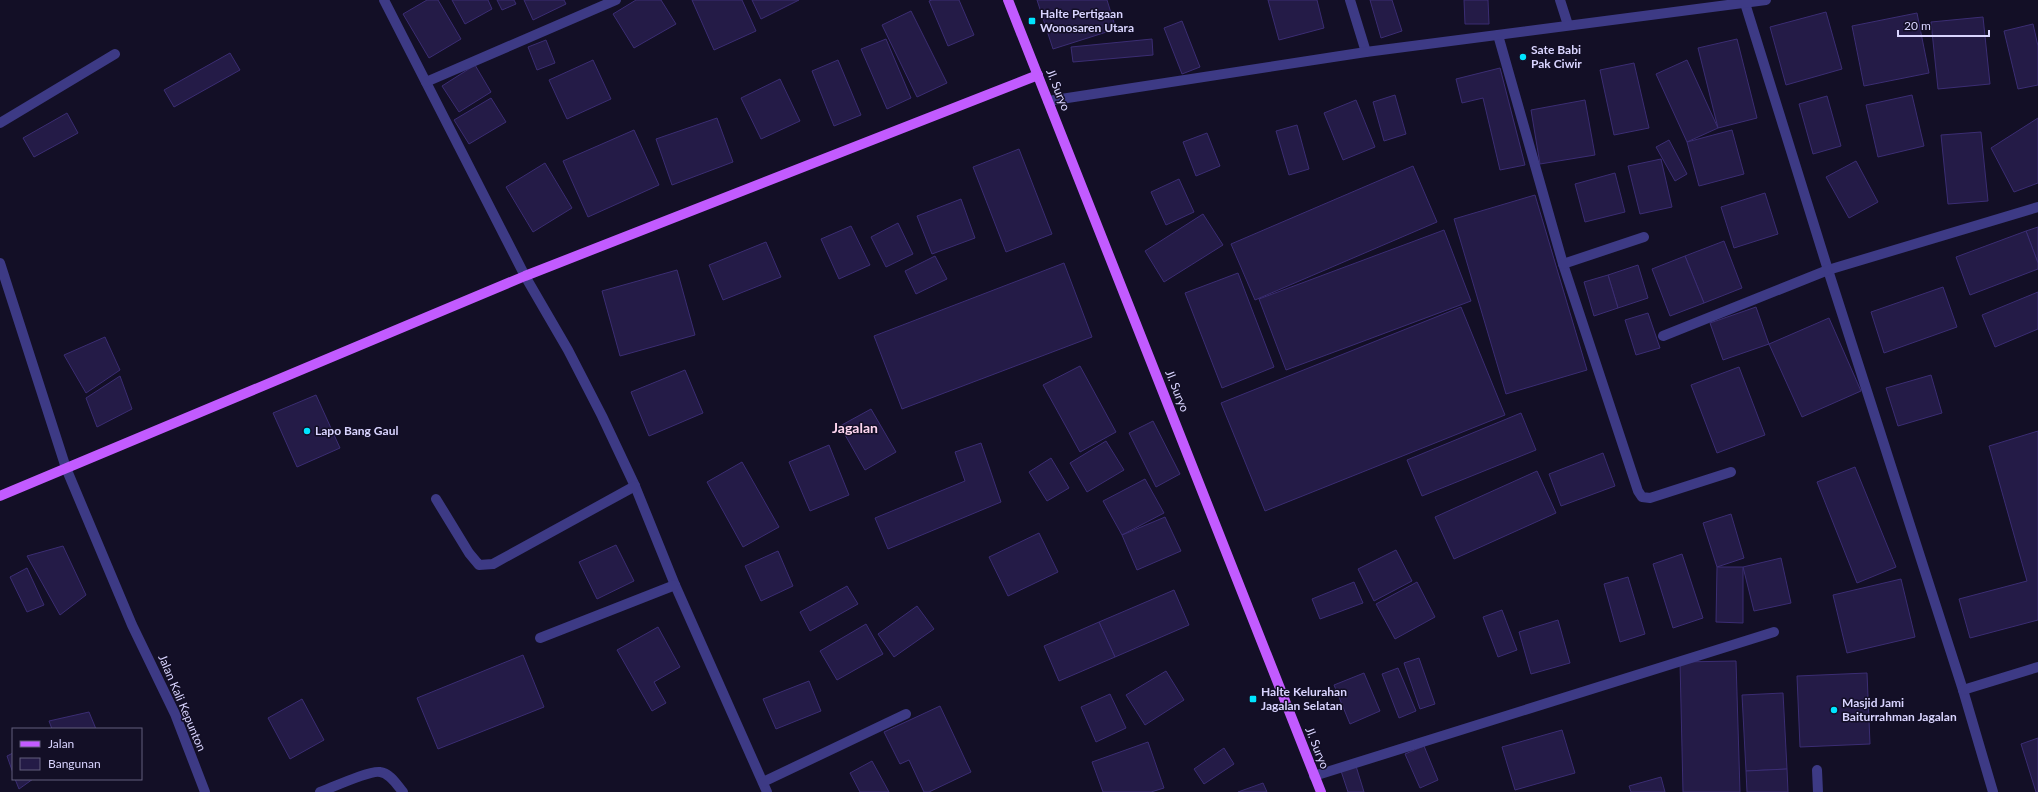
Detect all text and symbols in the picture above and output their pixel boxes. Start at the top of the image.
place label: Halte Pertigaan Wonosaren Utara [1040,6,1134,35]
scale bar [1898,12,1989,38]
marker: Halte Pertigaan Wonosaren Utara [1027,16,1037,26]
text: 20 m [1904,18,1931,33]
place label: Sate Babi Pak Ciwir [1531,42,1582,71]
marker: Sate Babi Pak Ciwir [1518,52,1528,62]
street label: Jl. Suryo [1043,67,1074,113]
street label: Jl. Suryo [1162,368,1193,414]
district label: Jagalan [832,419,878,436]
place label: Lapo Bang Gaul [315,423,398,438]
marker: Lapo Bang Gaul [302,426,312,436]
street label: Jalan Kali Kepunton [155,652,210,753]
place label: Halte Kelurahan Jagalan Selatan [1261,684,1347,713]
marker: Halte Kelurahan Jagalan Selatan [1248,694,1258,704]
place label: Masjid Jami Baiturrahman Jagalan [1842,695,1957,724]
marker: Masjid Jami Baiturrahman Jagalan [1829,705,1839,715]
street label: Jl. Suryo [1302,725,1333,771]
legend [12,728,142,780]
text: Jalan [48,736,74,751]
text: Bangunan [48,756,101,771]

